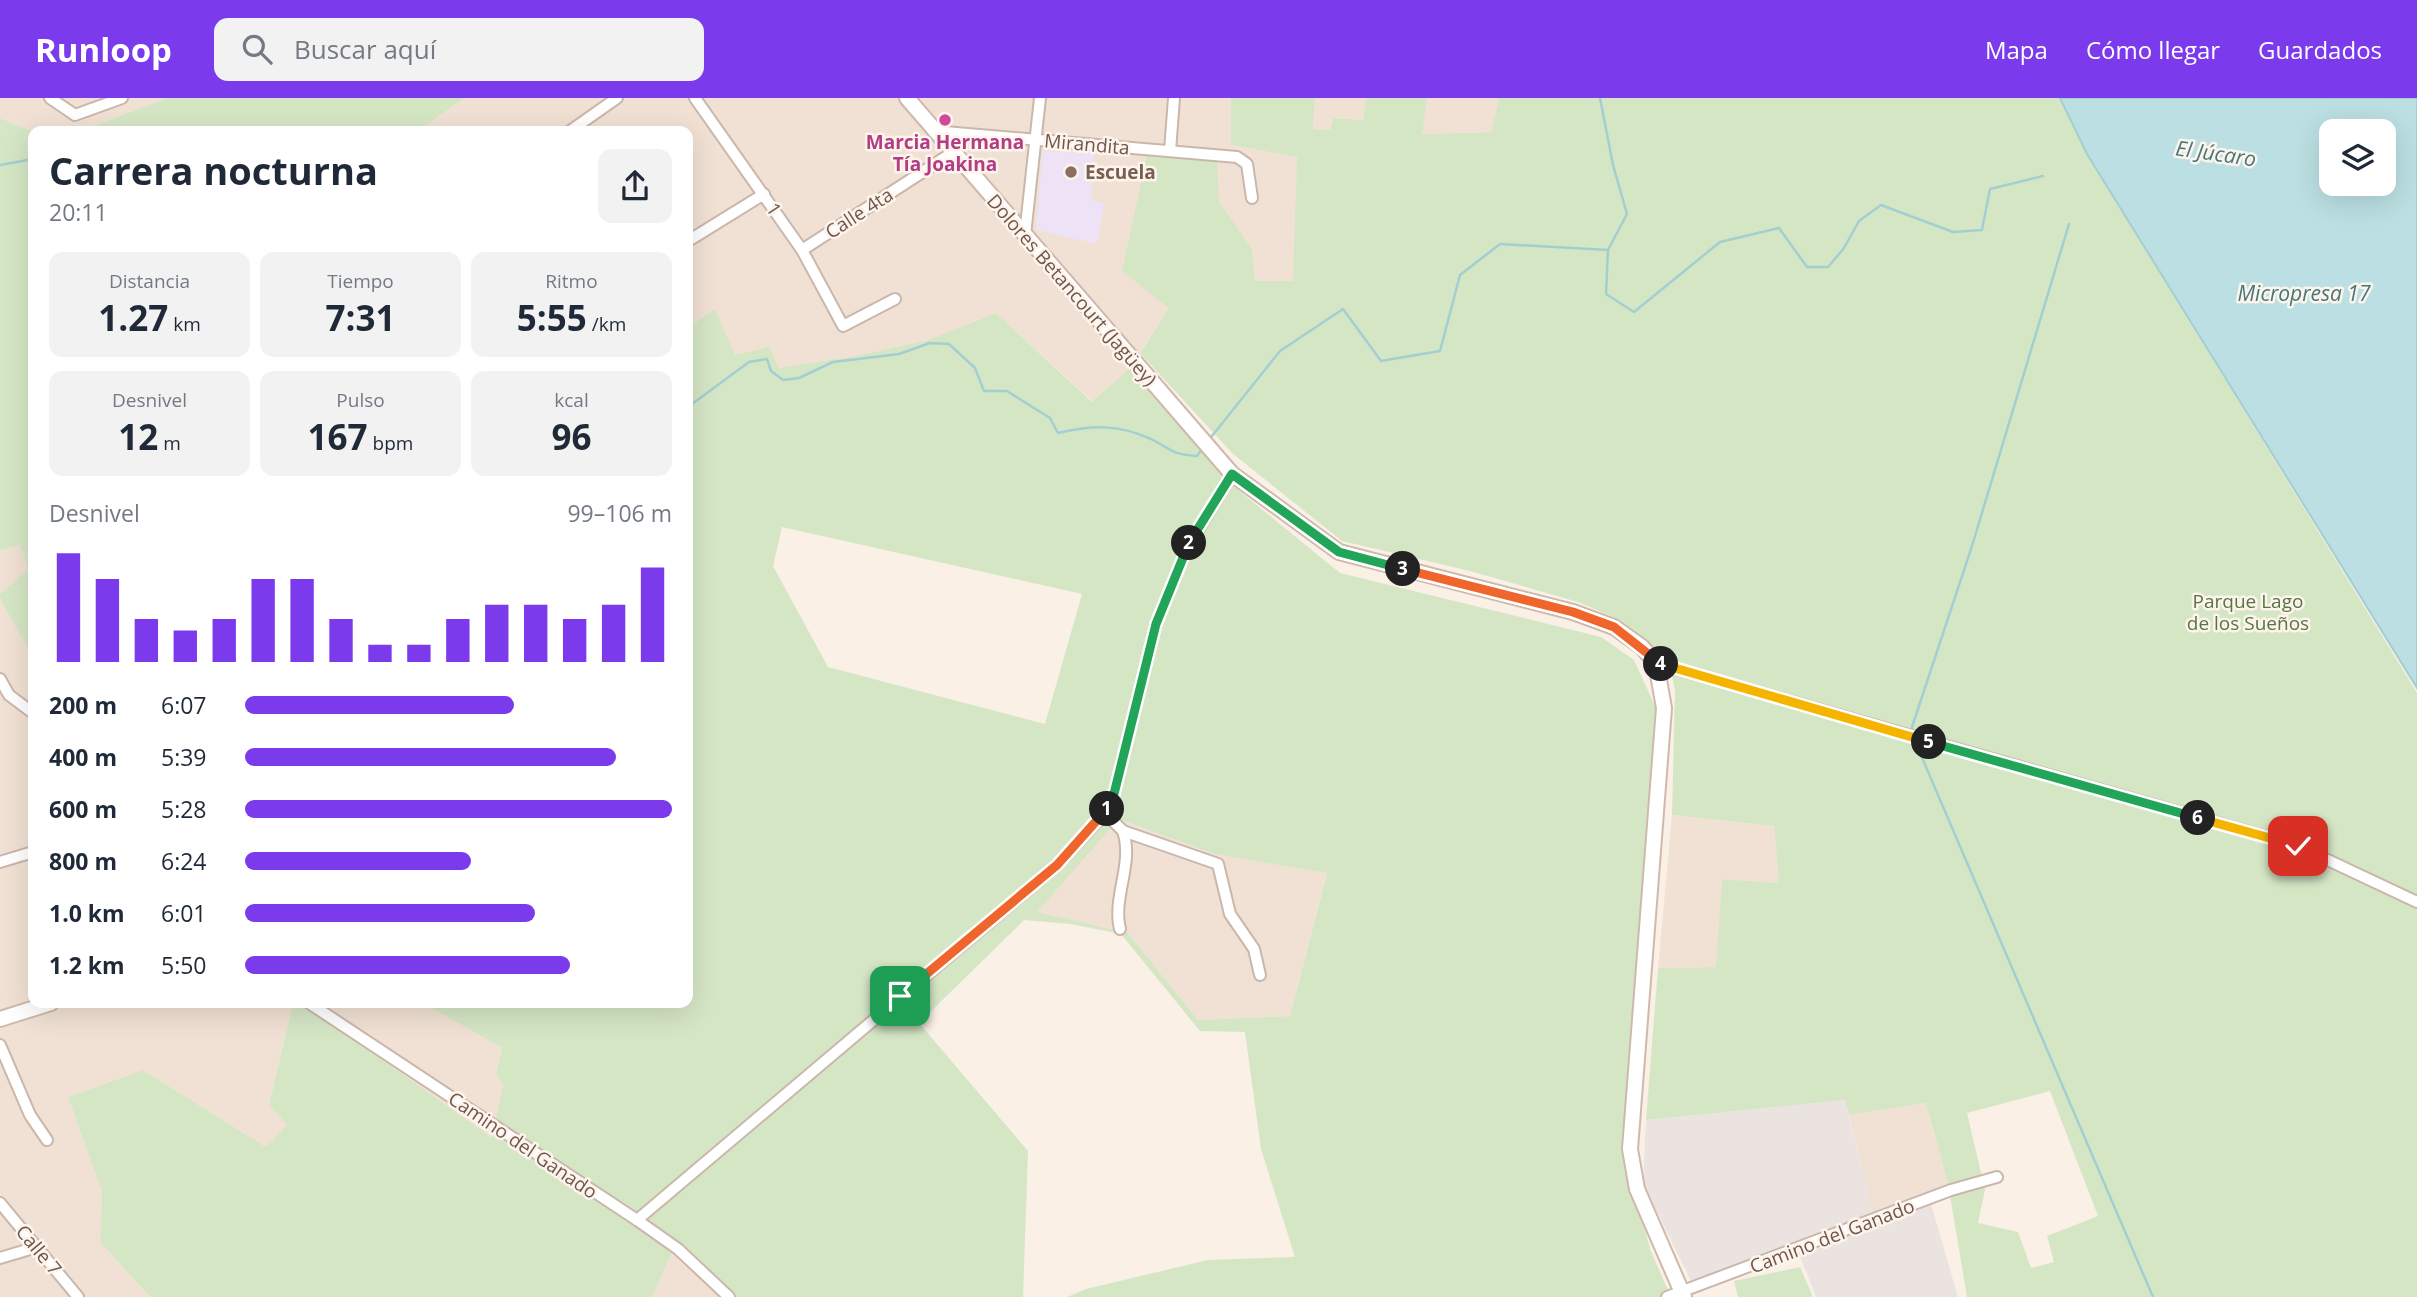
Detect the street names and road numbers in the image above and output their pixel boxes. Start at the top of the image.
street label: Mirandita [1043,127,1131,161]
street label: Calle 4ta [820,181,898,245]
street label: Dolores Betancourt (Jagüey) [981,188,1163,392]
street label: 1 [760,197,788,221]
street label: Camino del Ganado [443,1085,603,1205]
street label: Camino del Ganado [1746,1193,1918,1279]
street label: Calle 7 [10,1219,68,1281]

